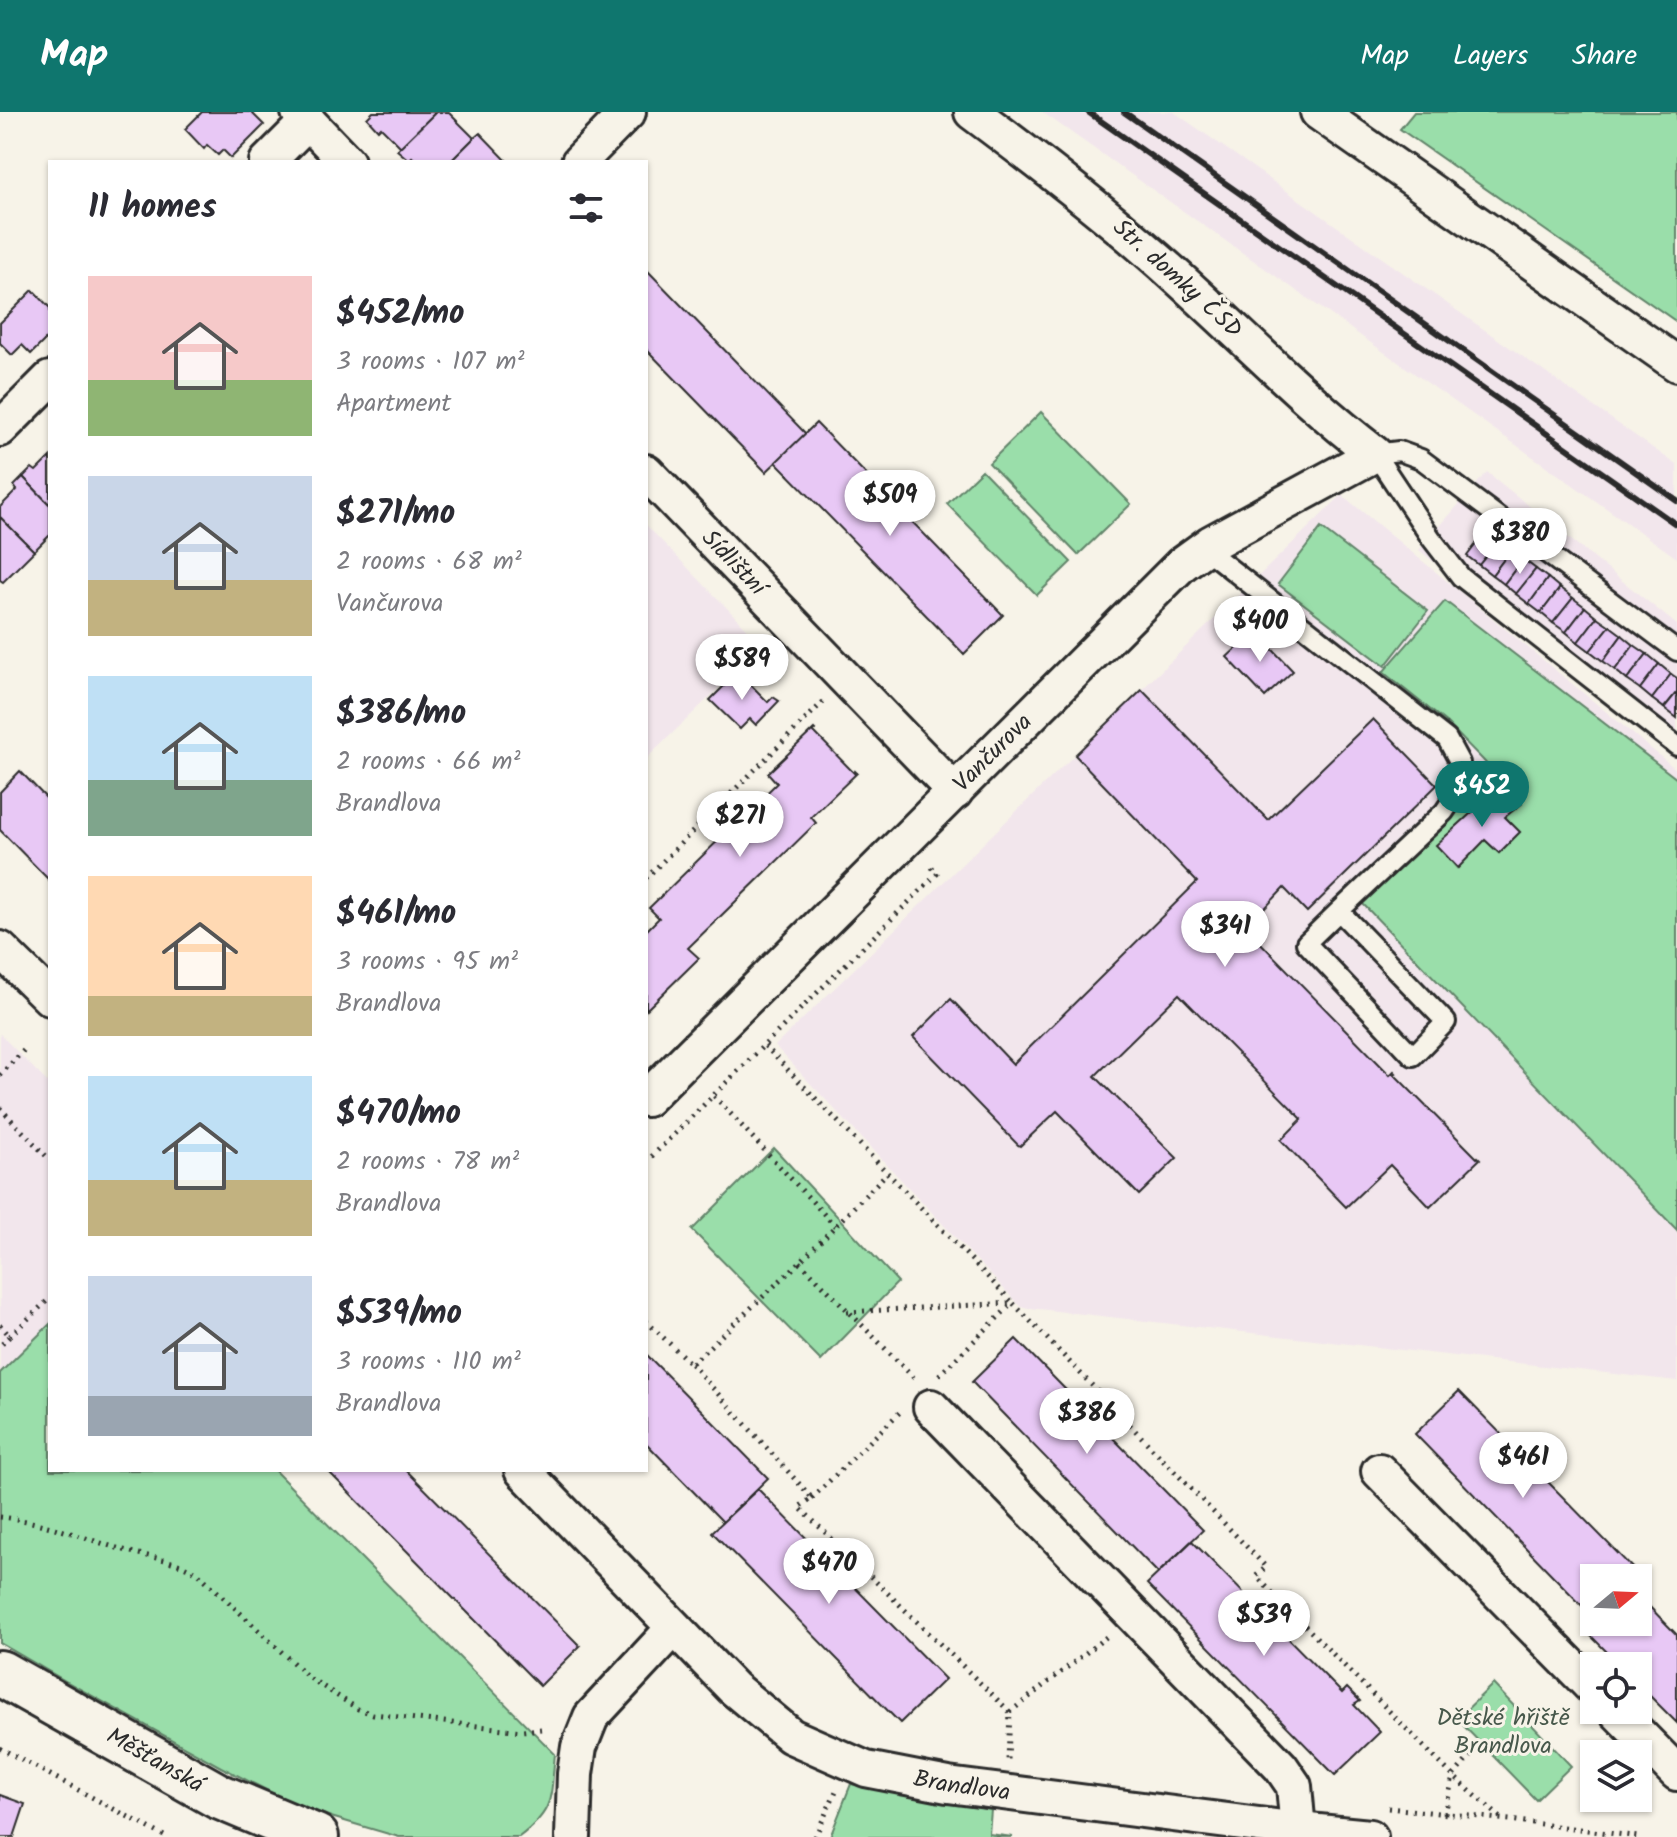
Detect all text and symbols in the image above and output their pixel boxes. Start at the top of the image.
text: Map [40,26,109,86]
text: Map [1360,34,1409,79]
text: Layers [1453,34,1528,79]
text: Share [1572,34,1637,79]
text: 11 homes [88,181,217,235]
icon: filters [564,186,608,230]
street label: Str. domky ČSD [1103,210,1251,348]
text: $452/mo [336,287,465,341]
icon: home [152,308,248,404]
text: 3 rooms · 107 m² [336,341,525,383]
text: Apartment [336,383,451,425]
pin: $509 [843,470,937,538]
text: $509 [862,475,918,517]
text: $271/mo [336,487,455,541]
icon: home [152,508,248,604]
pin: $380 [1473,508,1567,576]
text: $380 [1491,513,1549,555]
street label: Sídlištní [692,520,778,607]
text: 2 rooms · 68 m² [336,541,522,583]
text: Vančurova [336,583,444,625]
pin: $400 [1213,596,1307,664]
text: $400 [1232,601,1288,643]
pin: $589 [695,634,789,702]
text: $589 [713,639,771,681]
text: $386/mo [336,687,466,741]
street label: Vančurova [944,704,1042,802]
icon: home [152,708,248,804]
text: 2 rooms · 66 m² [336,741,521,783]
pin: $452 [1435,761,1529,829]
text: $452 [1453,766,1511,808]
text: Brandlova [336,783,442,825]
pin: $271 [693,791,787,859]
text: $271 [715,796,765,838]
text: $461/mo [336,887,456,941]
pin: $341 [1178,901,1272,969]
text: $341 [1199,906,1251,948]
icon: home [152,908,248,1004]
text: 3 rooms · 95 m² [336,941,518,983]
text: Brandlova [336,983,442,1025]
text: $470/mo [336,1087,461,1141]
icon: home [152,1108,248,1204]
text: 2 rooms · 78 m² [336,1141,519,1183]
text: Brandlova [336,1183,442,1225]
text: $539/mo [336,1287,462,1341]
icon: home [152,1308,248,1404]
text: 3 rooms · 110 m² [336,1341,521,1383]
text: Brandlova [336,1383,442,1425]
pin: $386 [1040,1388,1134,1456]
text: $386 [1057,1393,1117,1435]
pin: $461 [1476,1432,1570,1500]
text: $461 [1497,1437,1549,1479]
pin: $470 [782,1538,876,1606]
text: $470 [801,1543,857,1585]
north arrow [1580,1564,1652,1636]
map controls [1580,1564,1652,1812]
pin: $539 [1217,1590,1311,1658]
text: $539 [1236,1595,1292,1637]
button: locate [1580,1652,1652,1724]
park label: Dětské hřiště Brandlova [1436,1699,1571,1766]
street label: Měšťanská [99,1717,214,1805]
button: layers [1580,1740,1652,1812]
street label: Brandlova [910,1759,1013,1812]

